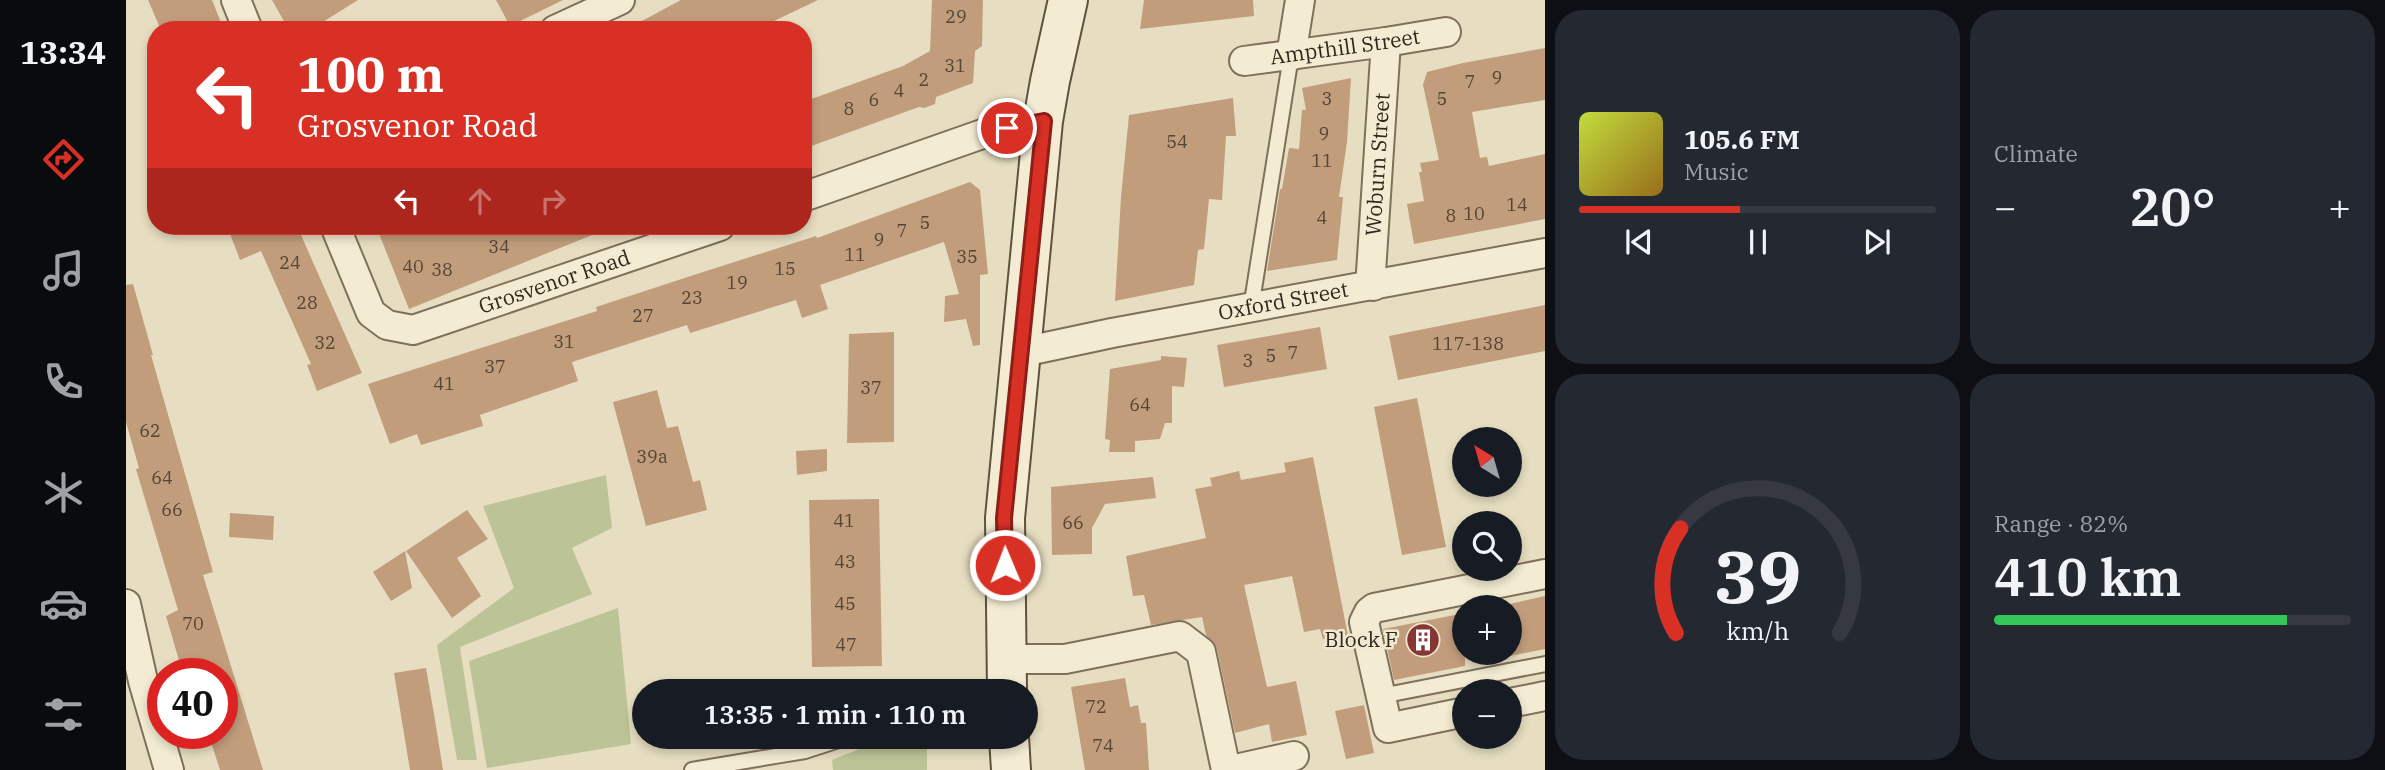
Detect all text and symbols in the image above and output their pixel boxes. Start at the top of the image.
house number: 29 [945,5,967,28]
street label: Ampthill Street [1268,22,1422,70]
text: 13:34 [20,31,106,73]
text: 100 m [297,42,444,105]
icon: left [182,49,273,140]
house number: 31 [944,54,966,77]
house number: 9 [1492,66,1502,89]
house number: 2 [919,68,929,91]
house number: 7 [1465,70,1475,93]
house number: 4 [894,79,904,102]
house number: 3 [1322,87,1332,110]
house number: 5 [1437,87,1447,110]
house number: 6 [869,88,879,111]
street label: Woburn Street [1358,92,1396,237]
house number: 8 [844,97,854,120]
pin [977,98,1037,158]
text: Grosvenor Road [297,104,538,146]
icon: arrive [988,109,1026,147]
house number: 9 [1319,122,1329,145]
text: 105.6 FM [1684,122,1800,156]
house number: 54 [1166,130,1188,153]
icon: directions [39,135,88,184]
text: Climate [1994,138,2078,168]
house number: 11 [1311,149,1333,172]
text: Music [1684,156,1749,186]
text: 20° [2129,173,2216,240]
icon: left [388,182,426,220]
icon: ahead [461,182,499,220]
icon: right [534,182,572,220]
text: − [1994,182,2017,231]
text: + [2328,182,2351,231]
house number: 14 [1506,193,1528,216]
house number: 10 [1463,202,1485,225]
house number: 8 [1446,204,1456,227]
house number: 4 [1317,206,1327,229]
house number: 5 [920,211,930,234]
house number: 7 [897,219,907,242]
icon: previous [1620,223,1658,261]
icon: pause [1739,223,1777,261]
icon: next [1858,223,1896,261]
house number: 9 [874,228,884,251]
house number: 34 [488,235,510,258]
street label: Grosvenor Road [475,242,634,320]
house number: 11 [844,243,866,266]
house number: 35 [956,245,978,268]
icon: music [39,246,88,295]
house number: 24 [279,251,301,274]
house number: 40 [402,255,424,278]
house number: 15 [774,257,796,280]
house number: 38 [431,258,453,281]
house number: 19 [726,271,748,294]
street label: Oxford Street [1216,275,1350,326]
house number: 23 [681,286,703,309]
house number: 28 [296,291,318,314]
house number: 27 [632,304,654,327]
house number: 31 [553,330,575,353]
house number: 32 [314,331,336,354]
house number: 117-138 [1432,332,1504,355]
house number: 7 [1288,341,1298,364]
house number: 5 [1266,344,1276,367]
house number: 3 [1243,349,1253,372]
house number: 37 [484,355,506,378]
icon: phone [39,357,88,406]
house number: 41 [433,372,455,395]
house number: 37 [860,376,882,399]
house number: 64 [1129,393,1151,416]
house number: 62 [139,419,161,442]
north arrow [1452,427,1522,497]
map controls [1452,427,1522,749]
house number: 39a [636,445,668,468]
house number: 64 [151,466,173,489]
icon: climate [39,468,88,517]
house number: 66 [161,498,183,521]
text: Range · 82% [1994,508,2128,538]
house number: 41 [833,509,855,532]
house number: 66 [1062,511,1084,534]
button: search [1452,511,1522,581]
position arrow [968,528,1042,602]
text: 39 [1714,528,1801,623]
text: 410 km [1994,543,2182,610]
house number: 43 [834,550,856,573]
icon: car [39,579,88,628]
house number: 45 [834,592,856,615]
button: + [1452,595,1522,665]
house number: 70 [182,612,204,635]
text: km/h [1726,614,1789,647]
building icon: Block F [1404,621,1442,659]
place label: Block F [1324,625,1398,653]
house number: 47 [835,633,857,656]
speed limit sign: 40 [147,658,238,749]
button: − [1452,679,1522,749]
icon: filters [39,690,88,739]
house number: 72 [1085,695,1107,718]
text: 13:35 · 1 min · 110 m [704,697,966,731]
house number: 74 [1092,734,1114,757]

